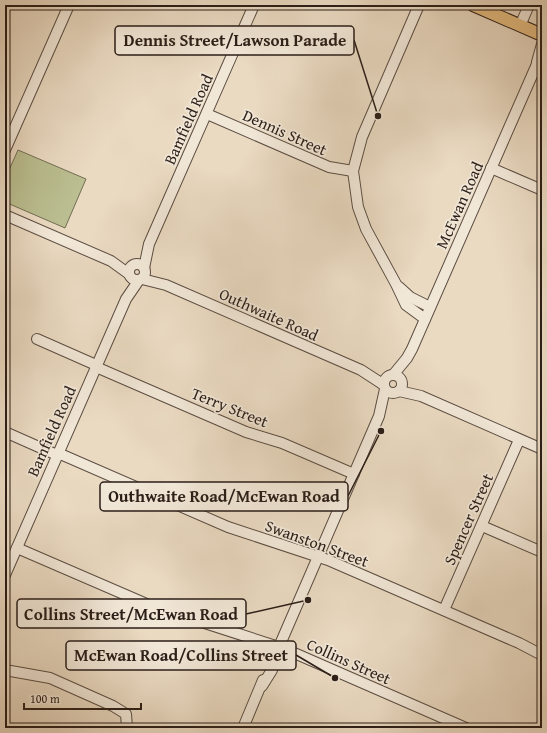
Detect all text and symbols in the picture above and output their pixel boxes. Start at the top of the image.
callout: Dennis Street/Lawson Parade [115,26,354,55]
text: Dennis Street/Lawson Parade [124,27,346,52]
street label: Bamfield Road [157,69,219,168]
street label: Dennis Street [239,103,331,161]
street label: McEwan Road [429,157,489,252]
street label: Outhwaite Road [216,281,323,347]
street label: Bamfield Road [20,381,82,480]
street label: Terry Street [188,381,272,433]
street label: Spencer Street [437,469,499,569]
callout: Outhwaite Road/McEwan Road [100,482,348,511]
text: Outhwaite Road/McEwan Road [108,483,340,508]
street label: Swanston Street [262,513,372,573]
callout: Collins Street/McEwan Road [17,599,246,628]
text: Collins Street/McEwan Road [24,601,238,626]
street label: Collins Street [303,632,395,690]
callout: McEwan Road/Collins Street [66,641,296,670]
text: McEwan Road/Collins Street [74,642,288,667]
scale bar [24,685,141,711]
text: 100 m [30,690,60,707]

